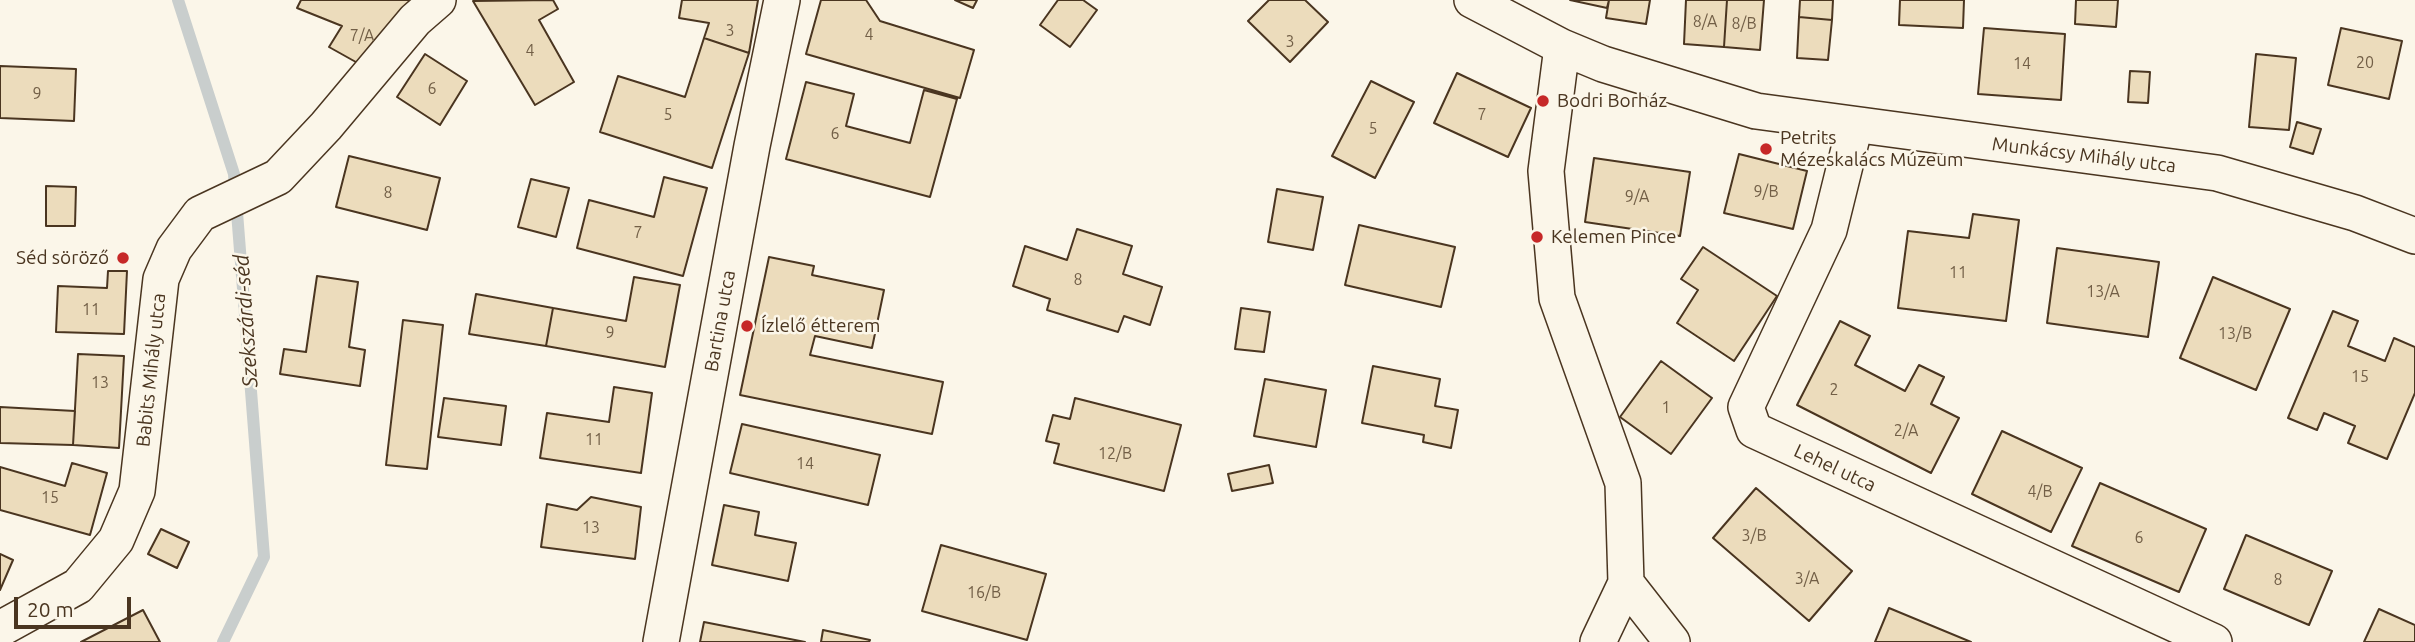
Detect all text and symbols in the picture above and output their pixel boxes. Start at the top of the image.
house number: 8/A [1693,12,1717,32]
house number: 8/B [1731,14,1757,34]
house number: 3 [725,21,735,41]
house number: 4 [864,25,874,45]
house number: 7/A [350,26,374,46]
house number: 3 [1285,32,1295,52]
house number: 4 [525,41,535,61]
house number: 20 [2356,53,2374,73]
house number: 14 [2013,54,2031,74]
house number: 6 [427,79,437,99]
house number: 9 [32,84,42,104]
place label: Bodri Borház [1557,90,1667,112]
marker: Bodri Borház [1535,93,1551,109]
house number: 5 [663,105,673,125]
house number: 7 [1477,105,1487,125]
house number: 5 [1368,119,1378,139]
house number: 6 [830,124,840,144]
place label: Petrits Mézeskalács Múzeum [1780,127,1964,171]
street label: Munkácsy Mihály utca [1991,132,2177,178]
marker: Petrits Mézeskalács Múzeum [1758,141,1774,157]
house number: 9/B [1753,182,1779,202]
house number: 8 [383,183,393,203]
house number: 9/A [1625,187,1649,207]
house number: 7 [633,223,643,243]
place label: Kelemen Pince [1551,226,1676,248]
marker: Kelemen Pince [1529,229,1545,245]
place label: Séd söröző [16,247,109,269]
marker: Séd söröző [115,250,131,266]
water label: Szekszárdi-séd [229,254,263,388]
house number: 11 [1949,263,1967,283]
street label: Bartina utca [700,268,740,374]
house number: 8 [1073,270,1083,290]
house number: 13/A [2086,282,2120,302]
street label: Babits Mihály utca [132,292,170,448]
house number: 11 [82,300,100,320]
place label: Ízlelő étterem [761,315,880,337]
marker: Ízlelő étterem [739,318,755,334]
house number: 9 [605,323,615,343]
house number: 13/B [2218,324,2252,344]
house number: 15 [2351,367,2369,387]
house number: 13 [91,373,109,393]
house number: 2 [1829,380,1839,400]
house number: 1 [1661,398,1671,418]
house number: 2/A [1894,421,1918,441]
house number: 11 [585,430,603,450]
street label: Lehel utca [1790,439,1880,497]
house number: 12/B [1098,444,1132,464]
house number: 14 [796,454,814,474]
house number: 4/B [2027,482,2053,502]
house number: 15 [41,488,59,508]
house number: 13 [582,518,600,538]
house number: 3/B [1741,526,1767,546]
house number: 6 [2134,528,2144,548]
house number: 3/A [1795,569,1819,589]
house number: 8 [2273,570,2283,590]
scale bar [18,582,135,626]
house number: 16/B [967,583,1001,603]
text: 20 m [27,597,74,621]

